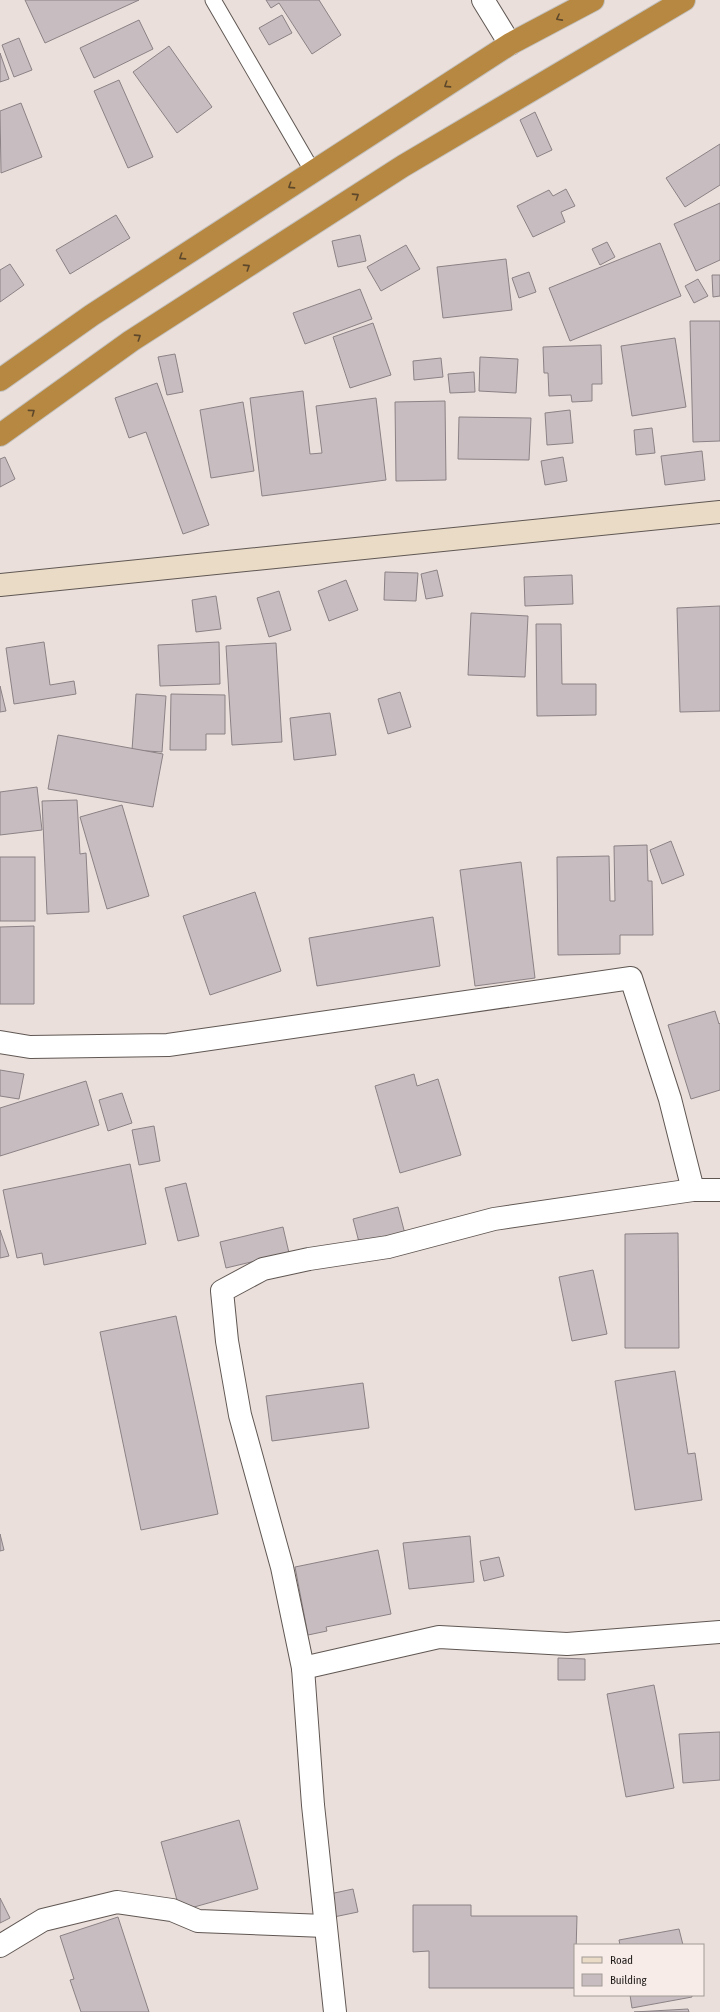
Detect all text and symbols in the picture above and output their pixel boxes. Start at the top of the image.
one-way arrow [555,13,563,21]
one-way arrow [444,80,451,87]
one-way arrow [288,181,295,189]
one-way arrow [352,193,359,201]
one-way arrow [179,252,186,259]
one-way arrow [243,264,250,271]
one-way arrow [134,334,141,342]
one-way arrow [27,410,34,417]
legend [574,1944,704,1996]
text: Road [610,1953,633,1967]
text: Building [610,1973,648,1987]

